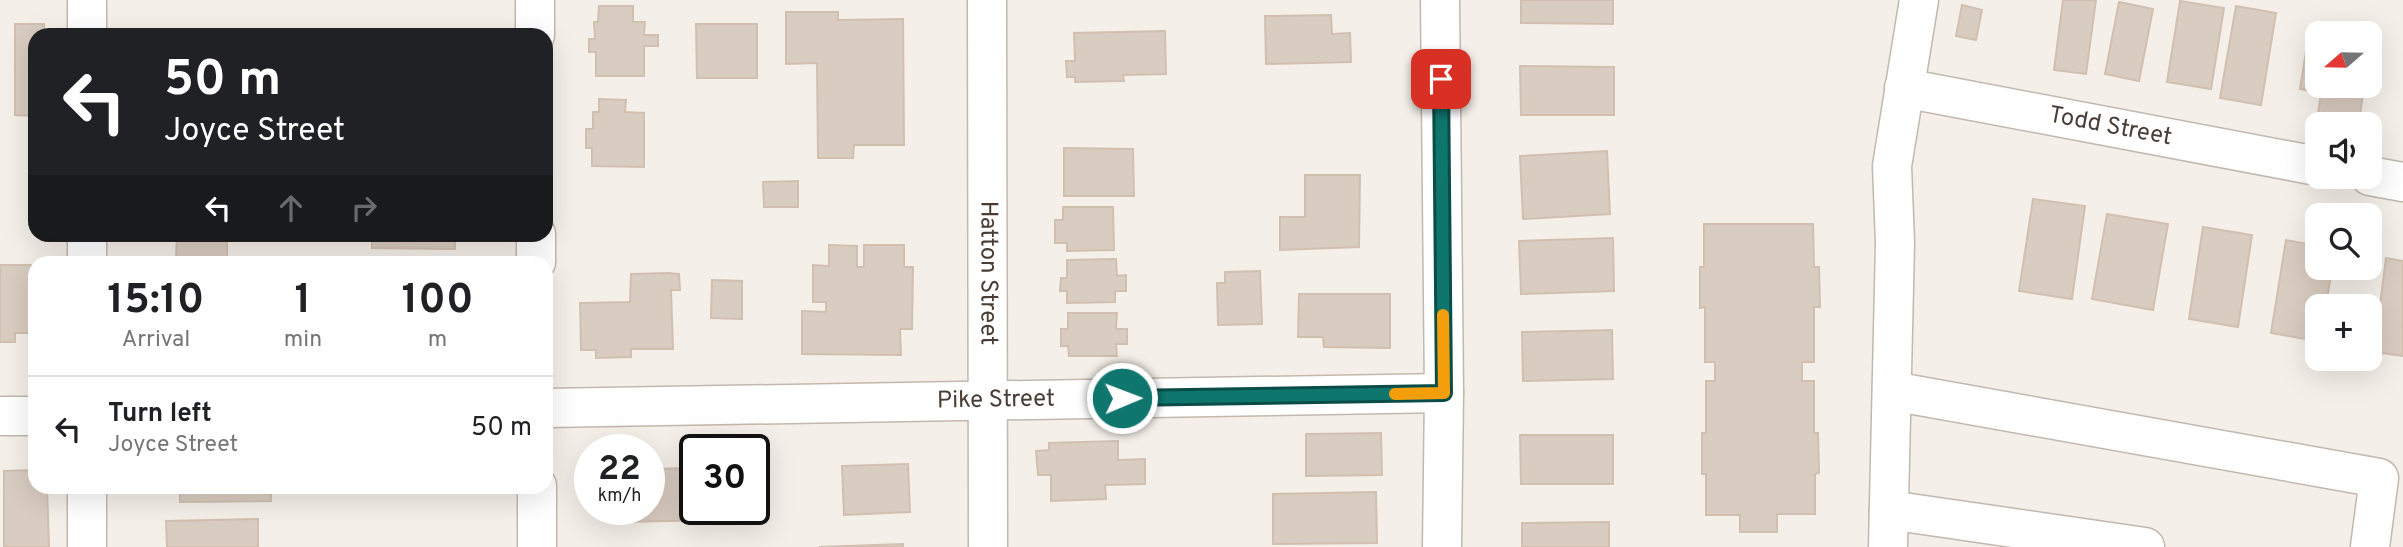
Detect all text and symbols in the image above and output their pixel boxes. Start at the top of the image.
north arrow [2305,21,2382,98]
map controls [2305,21,2382,371]
pin [1411,49,1471,109]
text: 50 m [164,51,281,113]
icon: left [49,56,140,147]
icon: arrive [1422,60,1460,98]
street label: Todd Street [2046,101,2174,153]
text: Joyce Street [164,112,345,152]
button: sound [2305,112,2382,189]
icon: left [199,189,237,227]
icon: ahead [272,189,310,227]
icon: right [345,189,383,227]
street label: Hatton Street [972,201,1003,345]
button: search [2305,203,2382,280]
text: 15:10 [107,275,204,328]
text: 1 [295,275,311,328]
text: 100 [401,275,474,328]
button: + [2305,294,2382,371]
text: Arrival [122,326,190,355]
text: min [284,326,322,355]
text: m [428,326,447,355]
position arrow [1085,361,1159,435]
street label: Pike Street [937,385,1055,416]
text: Turn left [108,398,212,431]
icon: left [49,410,87,448]
text: 50 m [471,412,532,445]
text: Joyce Street [108,431,238,460]
speed limit sign: 30 [679,434,770,525]
text: 22 [598,448,641,492]
text: km/h [598,485,641,508]

